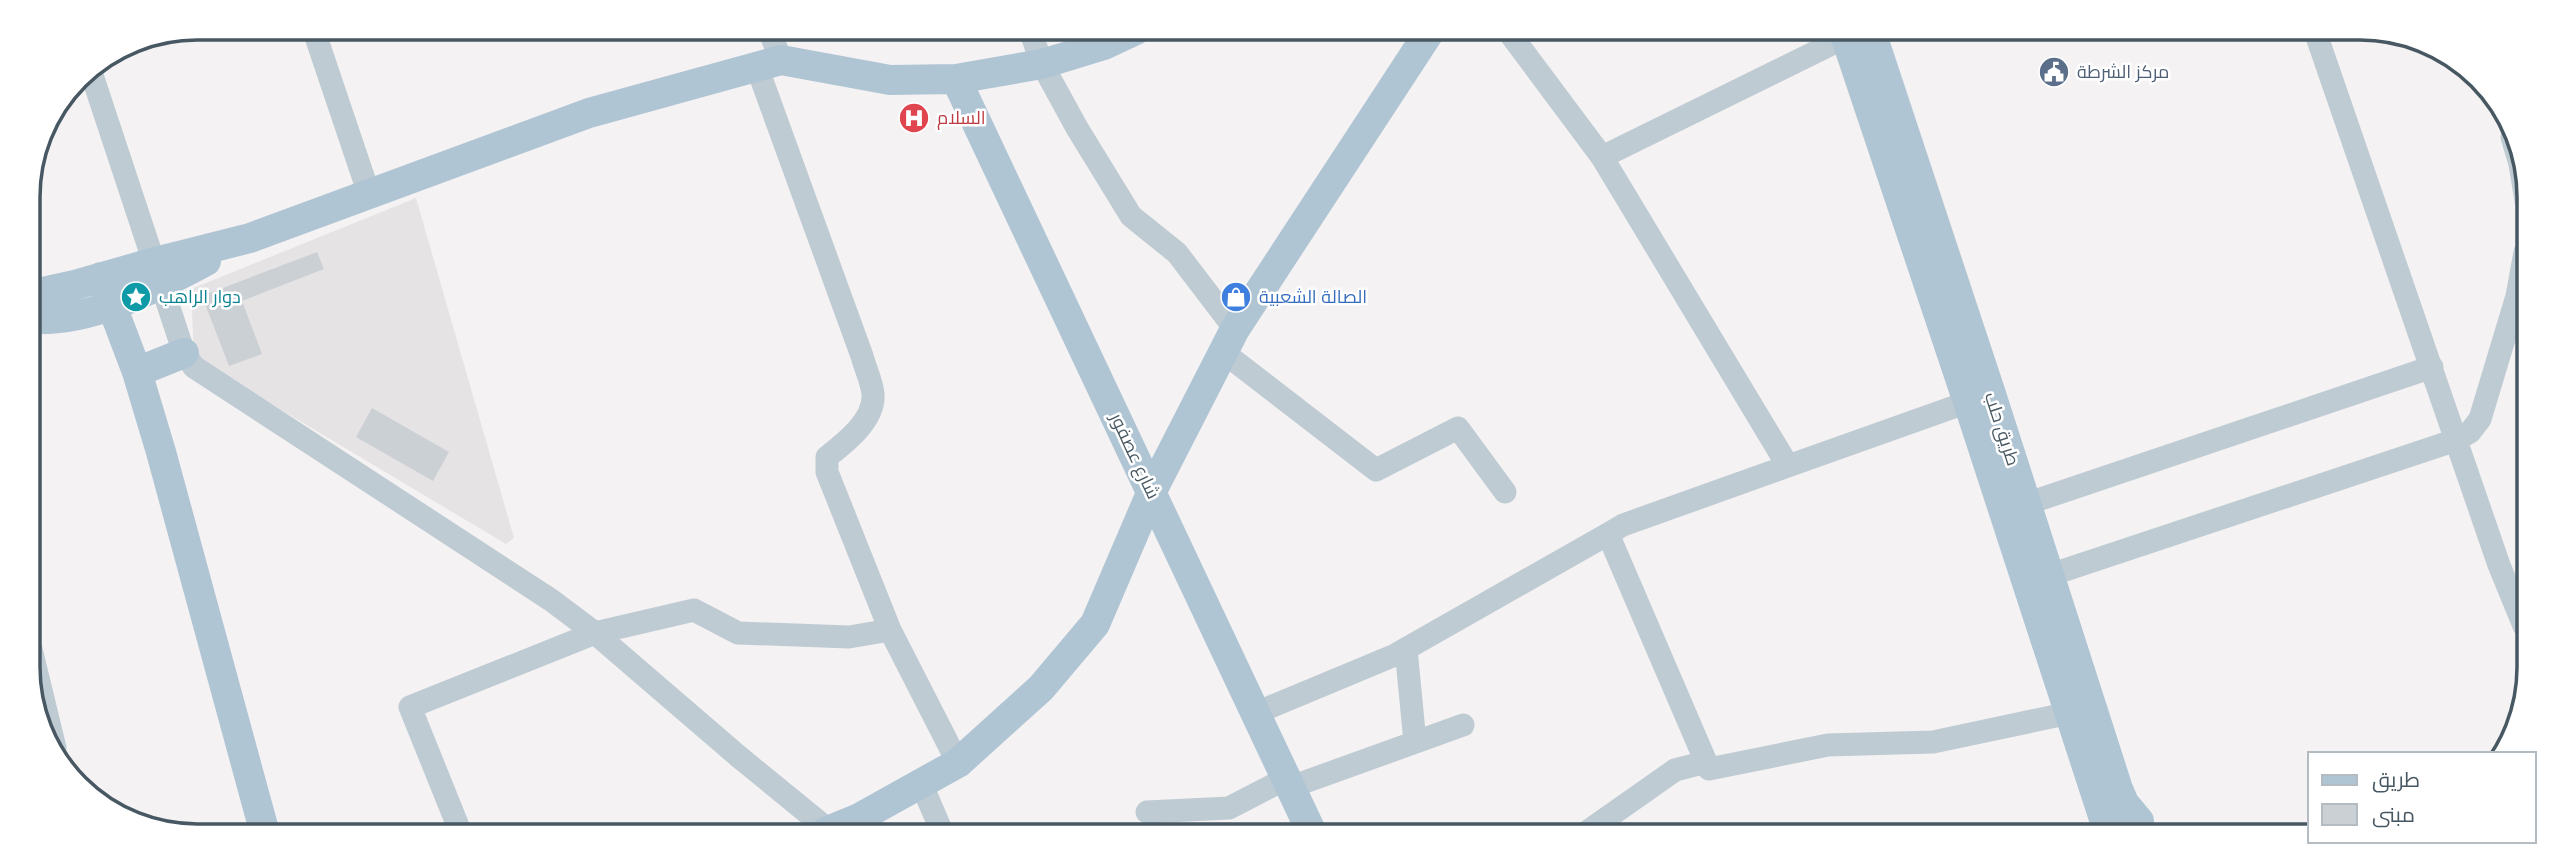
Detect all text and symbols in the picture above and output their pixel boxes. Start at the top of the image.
public building icon: مركز الشرطة [2037,55,2071,89]
place label: مركز الشرطة [2077,60,2169,84]
hospital icon: السلام [897,101,931,135]
place label: السلام [937,106,986,130]
place icon: دوار الراهب [119,280,153,314]
shop icon: الصالة الشعبية [1219,280,1253,314]
place label: دوار الراهب [159,285,241,309]
place label: الصالة الشعبية [1259,285,1367,309]
street label: طريق حلب [1979,389,2025,469]
street label: شارع عصفور [1104,408,1165,503]
legend [2308,752,2536,843]
text: طريق [2372,766,2420,794]
text: مبنى [2372,801,2415,829]

